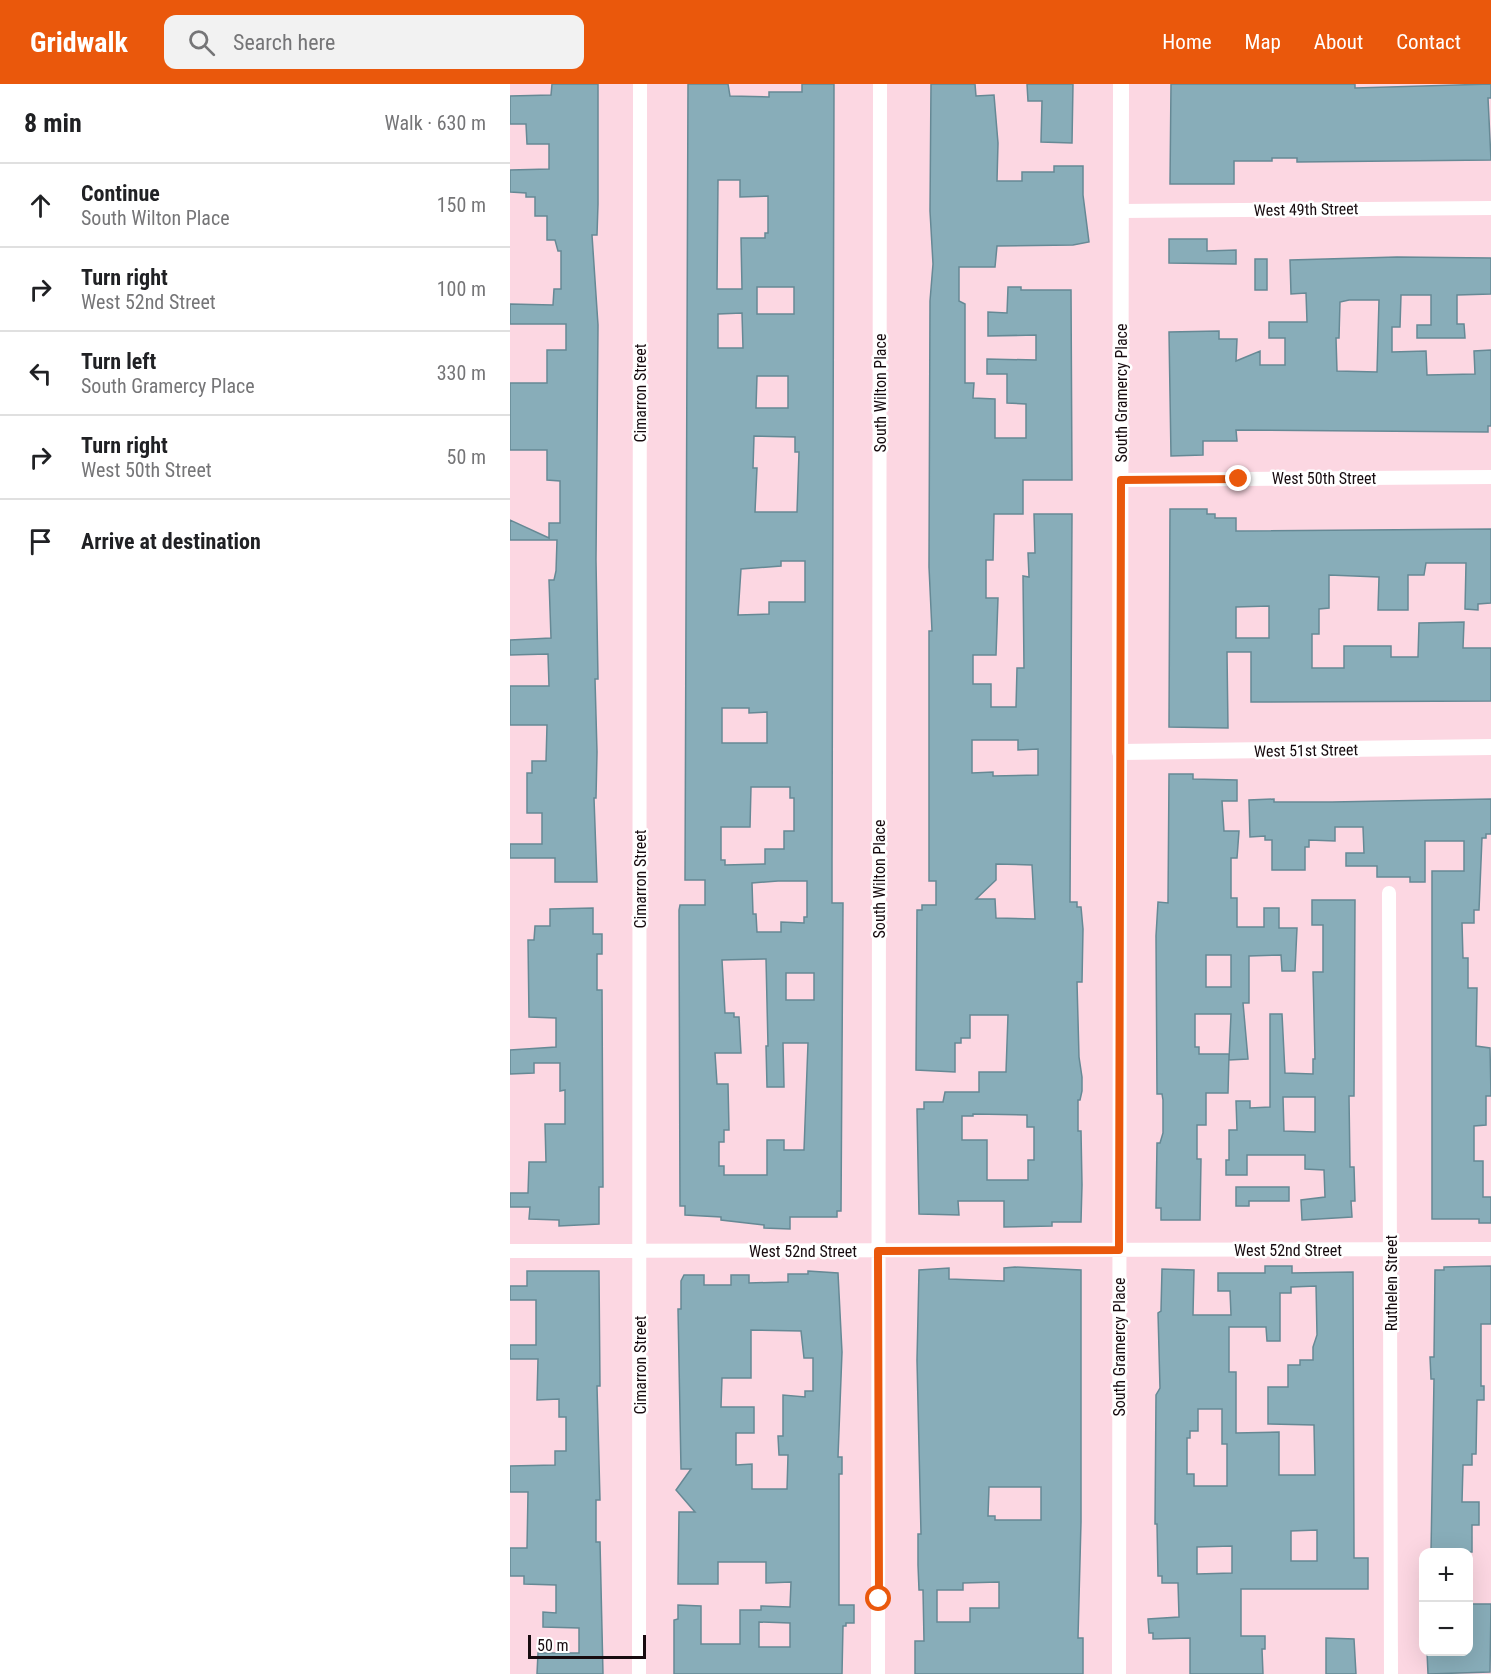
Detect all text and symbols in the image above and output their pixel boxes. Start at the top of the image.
search box [164,15,584,69]
text: Gridwalk [30,26,128,59]
icon: search [185,26,218,59]
text: Search here [233,30,335,55]
text: Home [1162,30,1212,54]
text: Map [1245,30,1281,54]
text: About [1314,30,1363,54]
text: Contact [1396,30,1461,54]
text: 8 min [24,108,82,138]
text: Walk · 630 m [385,111,486,135]
text: Continue [81,181,160,206]
icon: ahead [24,189,57,222]
text: 150 m [437,193,486,217]
street label: West 49th Street [1254,199,1359,220]
text: South Wilton Place [81,206,230,230]
text: Turn right [81,265,168,290]
icon: right [24,273,57,306]
text: 100 m [437,277,486,301]
text: West 52nd Street [81,290,216,314]
street label: South Gramercy Place [1112,324,1131,462]
street label: South Wilton Place [871,334,890,452]
street label: Cimarron Street [631,343,650,443]
text: Turn left [81,349,156,374]
icon: left [24,357,57,390]
text: 330 m [437,361,486,385]
text: South Gramercy Place [81,374,255,398]
text: Turn right [81,433,168,458]
icon: right [24,441,57,474]
text: 50 m [447,445,486,469]
text: West 50th Street [81,458,212,482]
route end [1225,465,1251,491]
street label: West 50th Street [1272,469,1377,488]
icon: arrive [24,525,57,558]
text: Arrive at destination [81,529,261,554]
street label: West 51st Street [1254,740,1359,761]
street label: South Wilton Place [870,820,889,938]
street label: Cimarron Street [631,829,650,929]
street label: Ruthelen Street [1382,1235,1401,1331]
street label: West 52nd Street [1234,1241,1342,1260]
street label: West 52nd Street [749,1242,857,1261]
street label: South Gramercy Place [1110,1278,1129,1416]
street label: Cimarron Street [631,1315,650,1415]
map controls [1419,1548,1473,1656]
button: + [1419,1548,1473,1602]
route start [865,1585,891,1611]
button: − [1419,1602,1473,1656]
scale bar [528,1632,646,1660]
text: 50 m [537,1636,569,1655]

